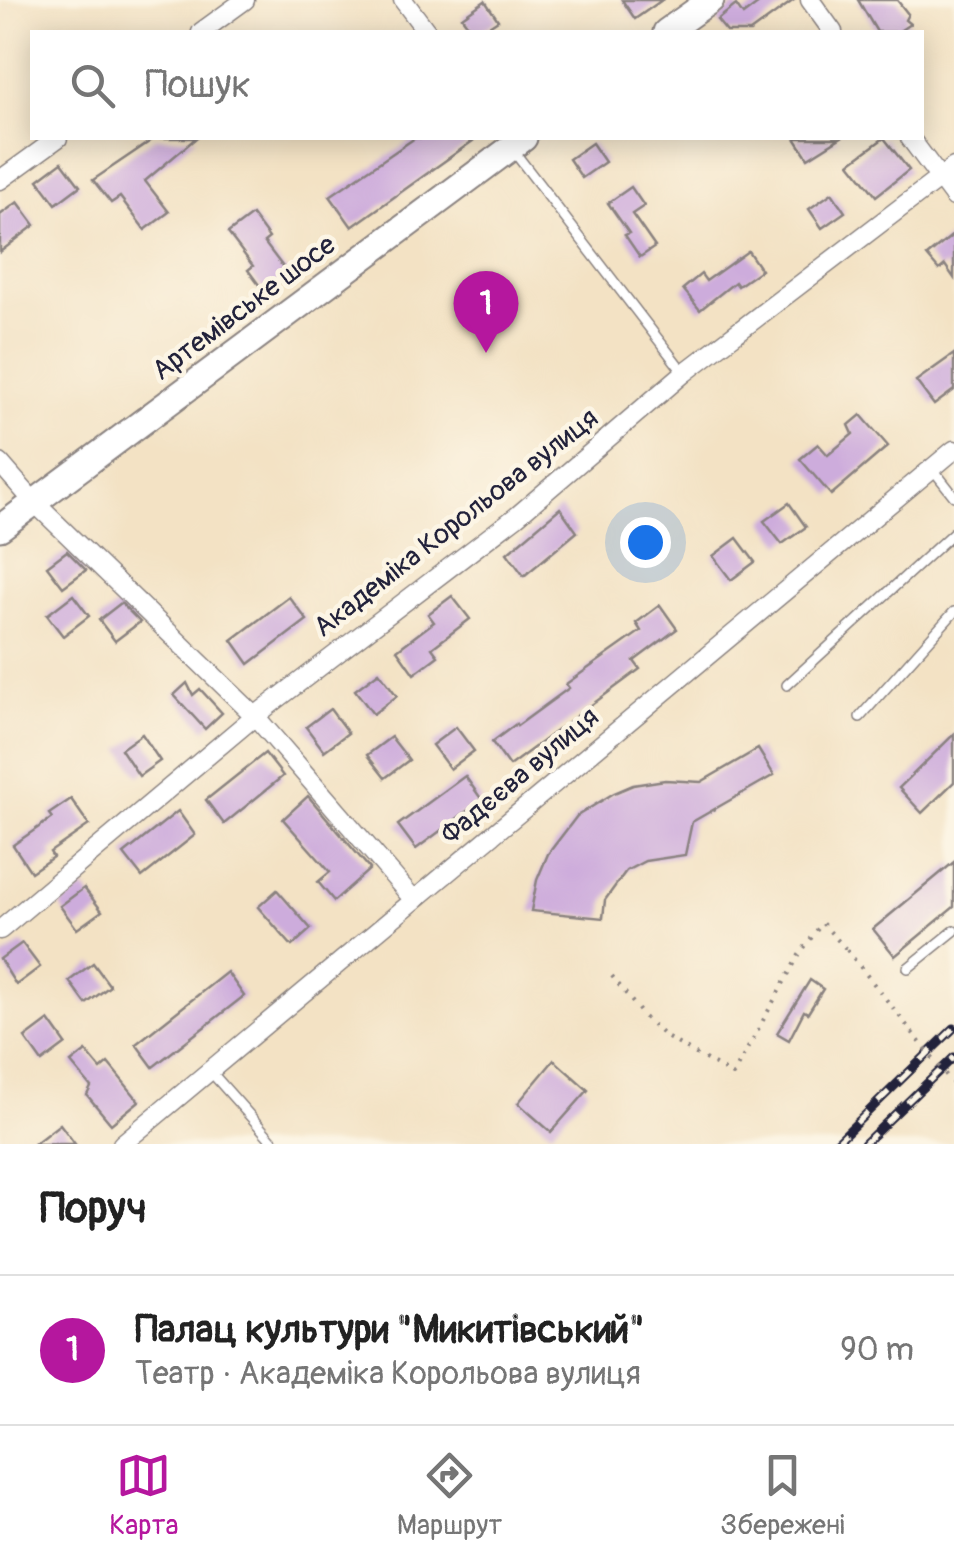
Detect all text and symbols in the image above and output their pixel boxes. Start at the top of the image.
search box [30,30,924,140]
icon: search [65,58,120,113]
text: Пошук [145,61,251,109]
street label: Артемівське шосе [145,227,343,388]
pin: 1 [454,270,518,353]
street label: Академіка Корольова вулиця [307,401,605,645]
your location [620,517,671,568]
street label: Фадєєва вулиця [434,700,606,852]
text: Поруч [40,1183,147,1235]
text: Палац культури "Микитівський" [135,1306,645,1354]
text: 1 [66,1330,79,1370]
text: 90 m [840,1330,914,1370]
text: Театр · Академіка Корольова вулиця [135,1354,641,1394]
tab: Карта [109,1448,179,1543]
tab: Маршрут [397,1448,502,1543]
tab: Збережені [720,1448,845,1543]

